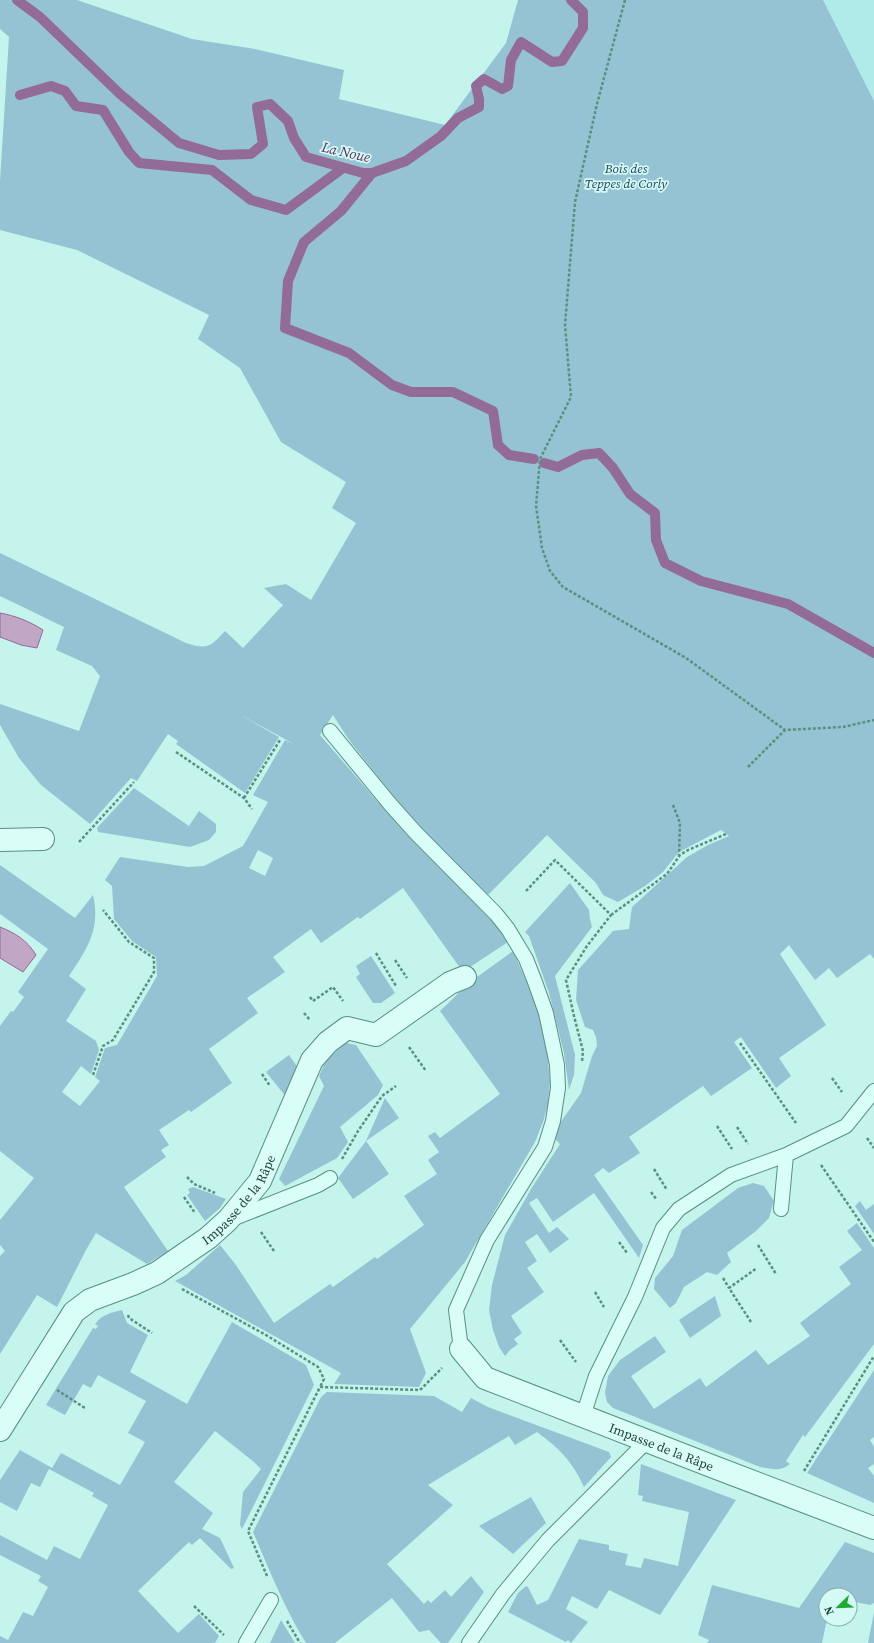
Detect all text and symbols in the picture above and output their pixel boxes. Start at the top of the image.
water label: La Noue [319,137,372,167]
park label: Bois des Teppes de Corly [585,160,668,192]
street label: Impasse de la Râpe [198,1152,279,1248]
street label: Impasse de la Râpe [607,1419,717,1475]
north arrow [818,1587,858,1627]
text: N [821,1604,838,1617]

